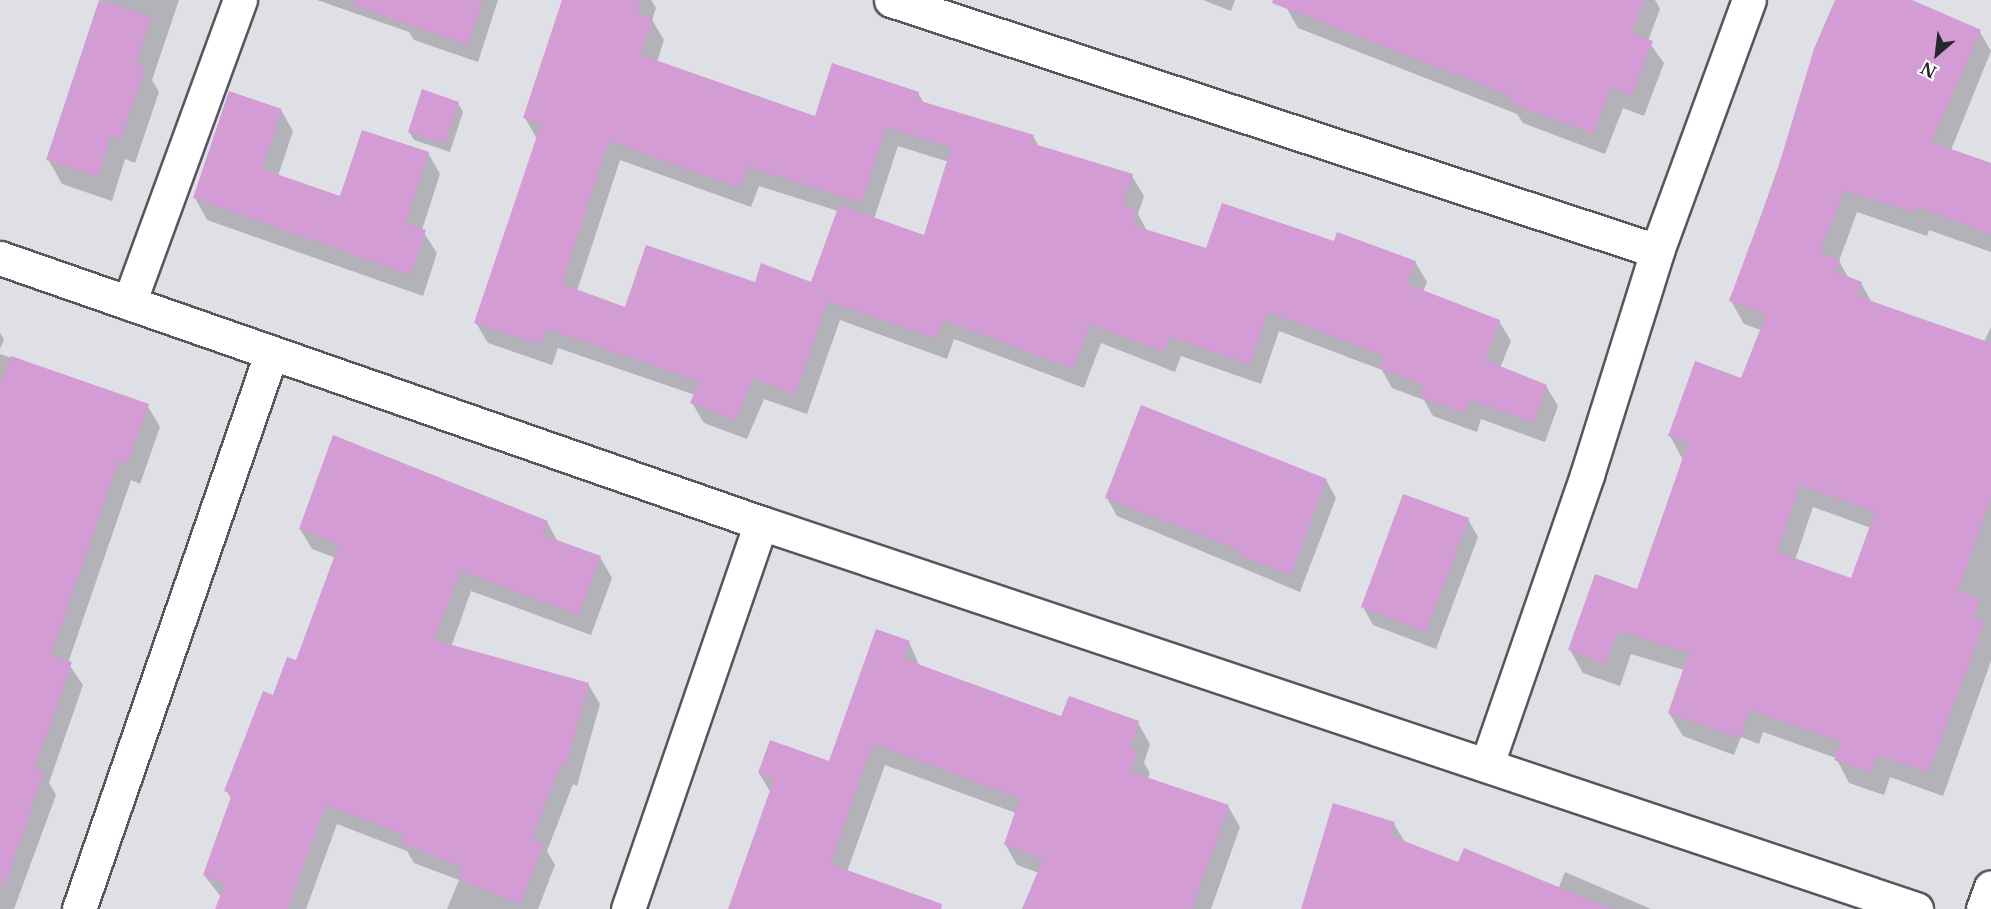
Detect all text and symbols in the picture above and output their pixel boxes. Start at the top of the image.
north arrow [1907,24,1967,84]
text: N [1917,58,1940,82]

